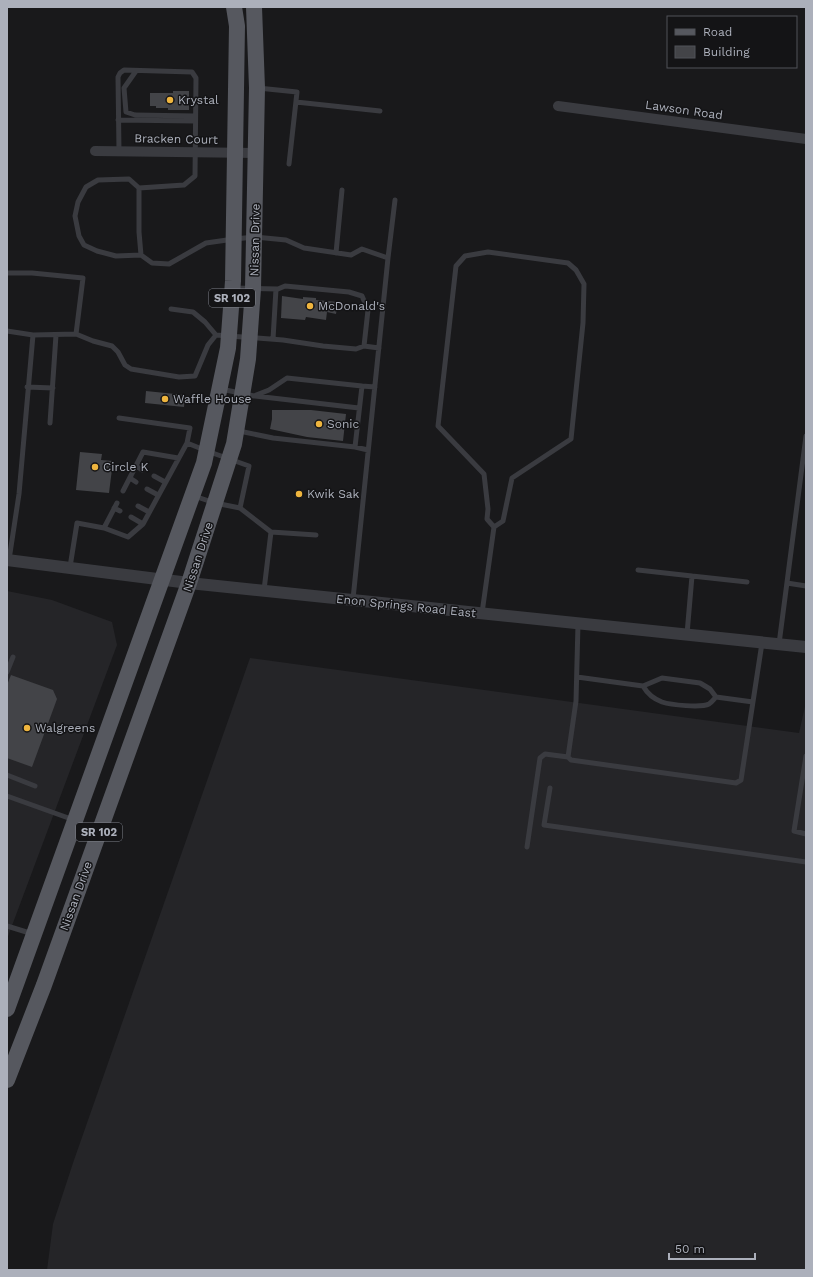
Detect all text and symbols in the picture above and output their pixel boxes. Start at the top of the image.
legend [667,16,797,68]
text: Road [703,25,732,39]
text: Building [703,45,750,59]
place label: Krystal [178,93,219,107]
marker: Krystal [165,95,175,105]
street label: Lawson Road [644,98,724,122]
street label: Bracken Court [134,131,218,147]
street label: Nissan Drive [247,203,263,277]
road number: SR 102 [209,289,255,307]
place label: McDonald's [318,299,385,313]
marker: McDonald's [305,301,315,311]
place label: Waffle House [173,392,252,406]
marker: Waffle House [160,394,170,404]
place label: Sonic [327,417,360,431]
marker: Sonic [314,419,324,429]
place label: Circle K [103,460,149,474]
marker: Circle K [90,462,100,472]
place label: Kwik Sak [307,487,360,501]
marker: Kwik Sak [294,489,304,499]
street label: Nissan Drive [180,520,216,594]
street label: Enon Springs Road East [335,592,477,620]
place label: Walgreens [35,721,95,735]
marker: Walgreens [22,723,32,733]
road number: SR 102 [76,823,122,841]
street label: Nissan Drive [57,859,95,933]
scale bar [669,1235,755,1261]
text: 50 m [675,1242,705,1256]

